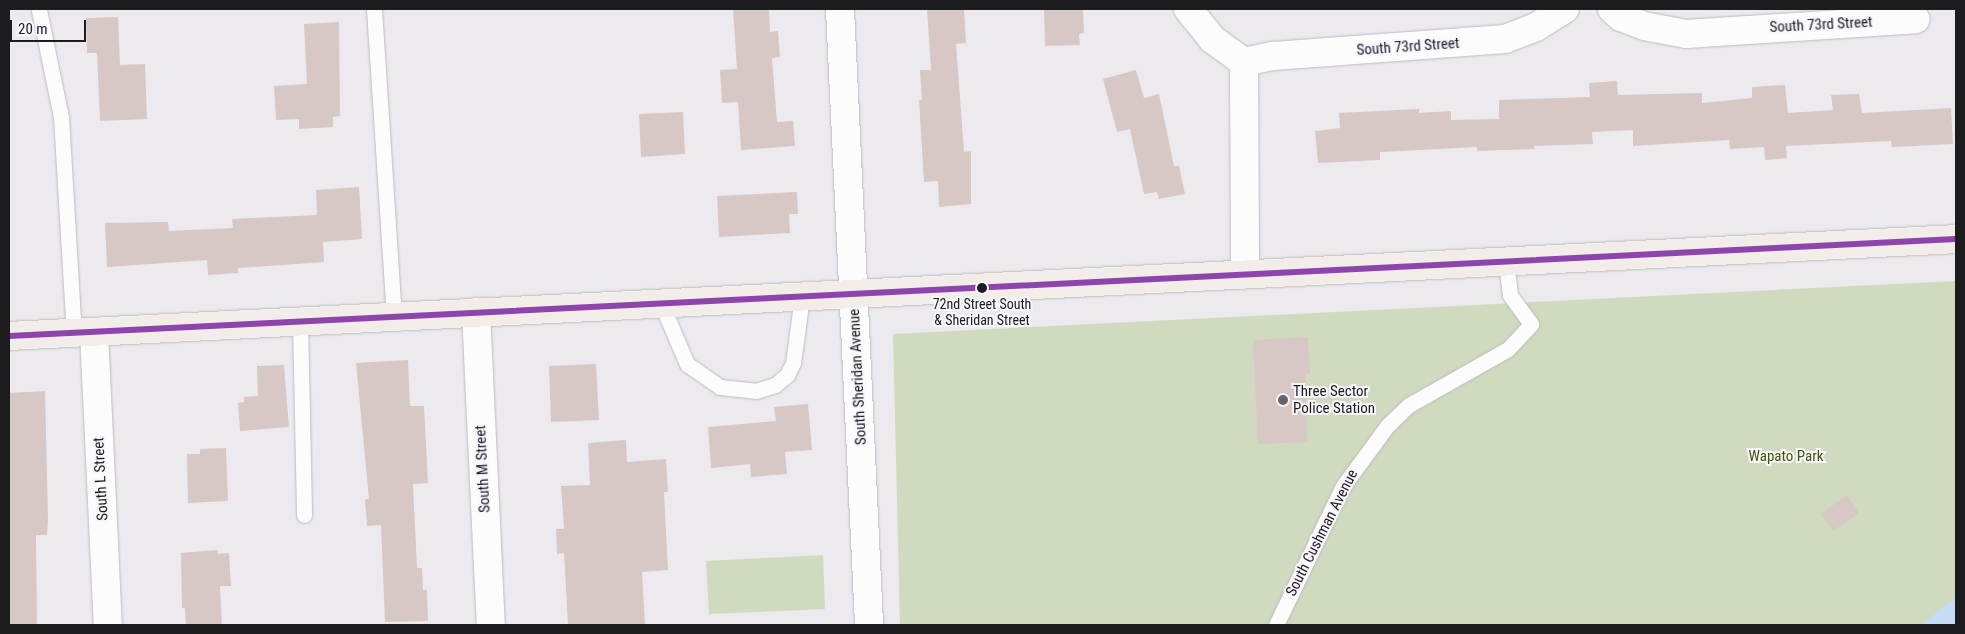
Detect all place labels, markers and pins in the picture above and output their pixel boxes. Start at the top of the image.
marker: 72nd Street South & Sheridan Street [977,283,987,293]
place label: 72nd Street South & Sheridan Street [933,296,1031,328]
place label: Three Sector Police Station [1293,382,1375,417]
marker: Three Sector Police Station [1277,394,1289,406]

